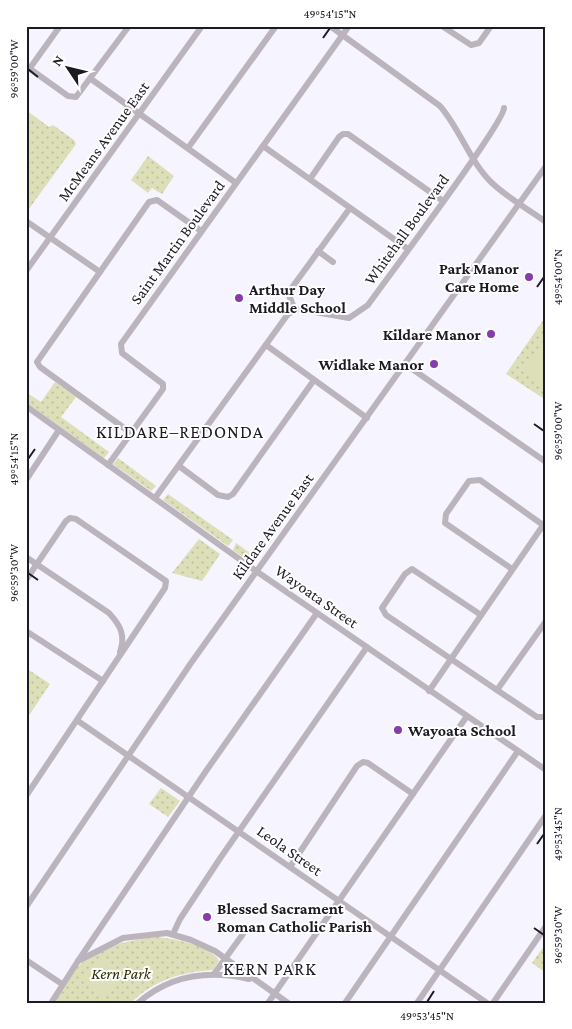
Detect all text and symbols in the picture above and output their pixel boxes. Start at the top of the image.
text: 49°54'15"N [304,7,357,21]
text: 96°59'00"W [7,39,21,99]
north arrow [42,42,92,92]
text: N [48,52,67,69]
street label: McMeans Avenue East [54,78,153,204]
street label: Whitehall Boulevard [361,170,452,288]
street label: Saint Martin Boulevard [127,177,228,307]
text: 49°54'00"N [551,249,565,305]
place label: Park Manor Care Home [439,260,520,295]
marker: Park Manor Care Home [523,271,535,283]
place label: Arthur Day Middle School [248,281,346,316]
marker: Arthur Day Middle School [233,292,245,304]
place label: Kildare Manor [383,326,482,343]
marker: Kildare Manor [485,328,497,340]
place label: Widlake Manor [318,356,425,373]
marker: Widlake Manor [428,358,440,370]
text: 96°59'00"W [551,401,565,461]
district label: KILDARE–REDONDA [96,422,264,442]
text: 49°54'15"N [7,432,21,485]
street label: Kildare Avenue East [228,470,317,582]
text: 96°59'30"W [7,544,21,602]
street label: Wayoata Street [272,562,362,632]
place label: Wayoata School [407,722,516,739]
marker: Wayoata School [392,724,404,736]
text: 49°53'45"N [551,807,565,861]
street label: Leola Street [254,822,326,879]
place label: Blessed Sacrament Roman Catholic Parish [217,900,372,935]
text: 96°59'30"W [551,906,565,964]
marker: Blessed Sacrament Roman Catholic Parish [201,911,213,923]
district label: KERN PARK [223,959,317,979]
park label: Kern Park [91,965,152,982]
text: 49°53'45"N [400,1009,454,1023]

